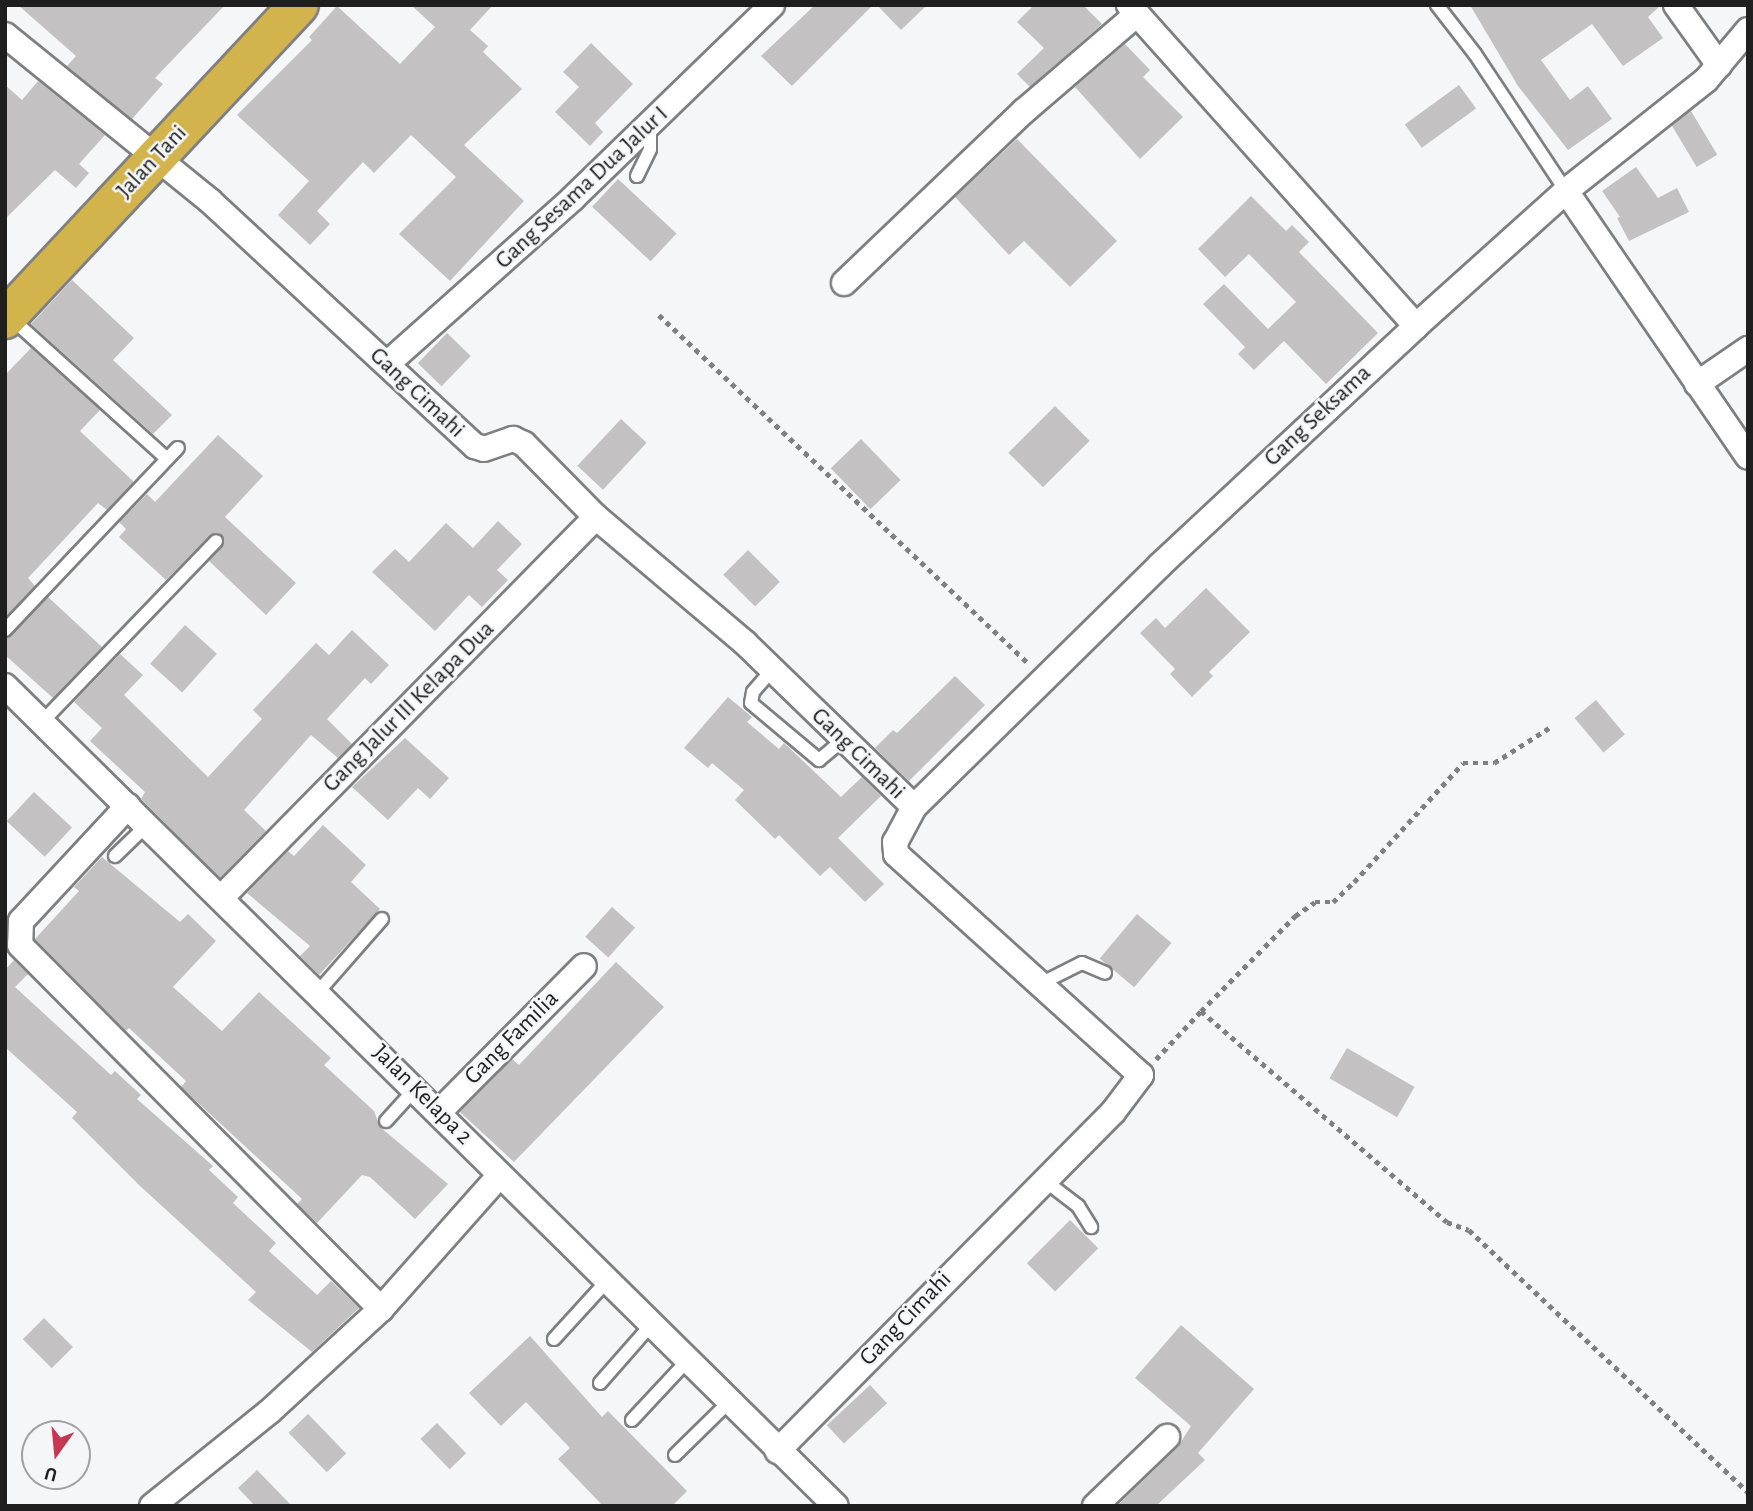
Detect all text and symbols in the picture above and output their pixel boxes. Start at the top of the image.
street label: Gang Sesama Dua Jalur I [490,100,674,276]
street label: Jalan Tani [111,119,193,205]
street label: Gang Cimahi [363,342,471,444]
street label: Gang Seksama [1258,359,1378,473]
street label: Gang Jalur III Kelapa Dua [317,615,501,799]
street label: Gang Cimahi [805,702,911,806]
street label: Gang Familia [459,985,565,1091]
street label: Jalan Kelapa 2 [366,1039,478,1151]
street label: Gang Cimahi [854,1266,958,1372]
north arrow [21,1420,91,1490]
text: U [43,1463,59,1485]

